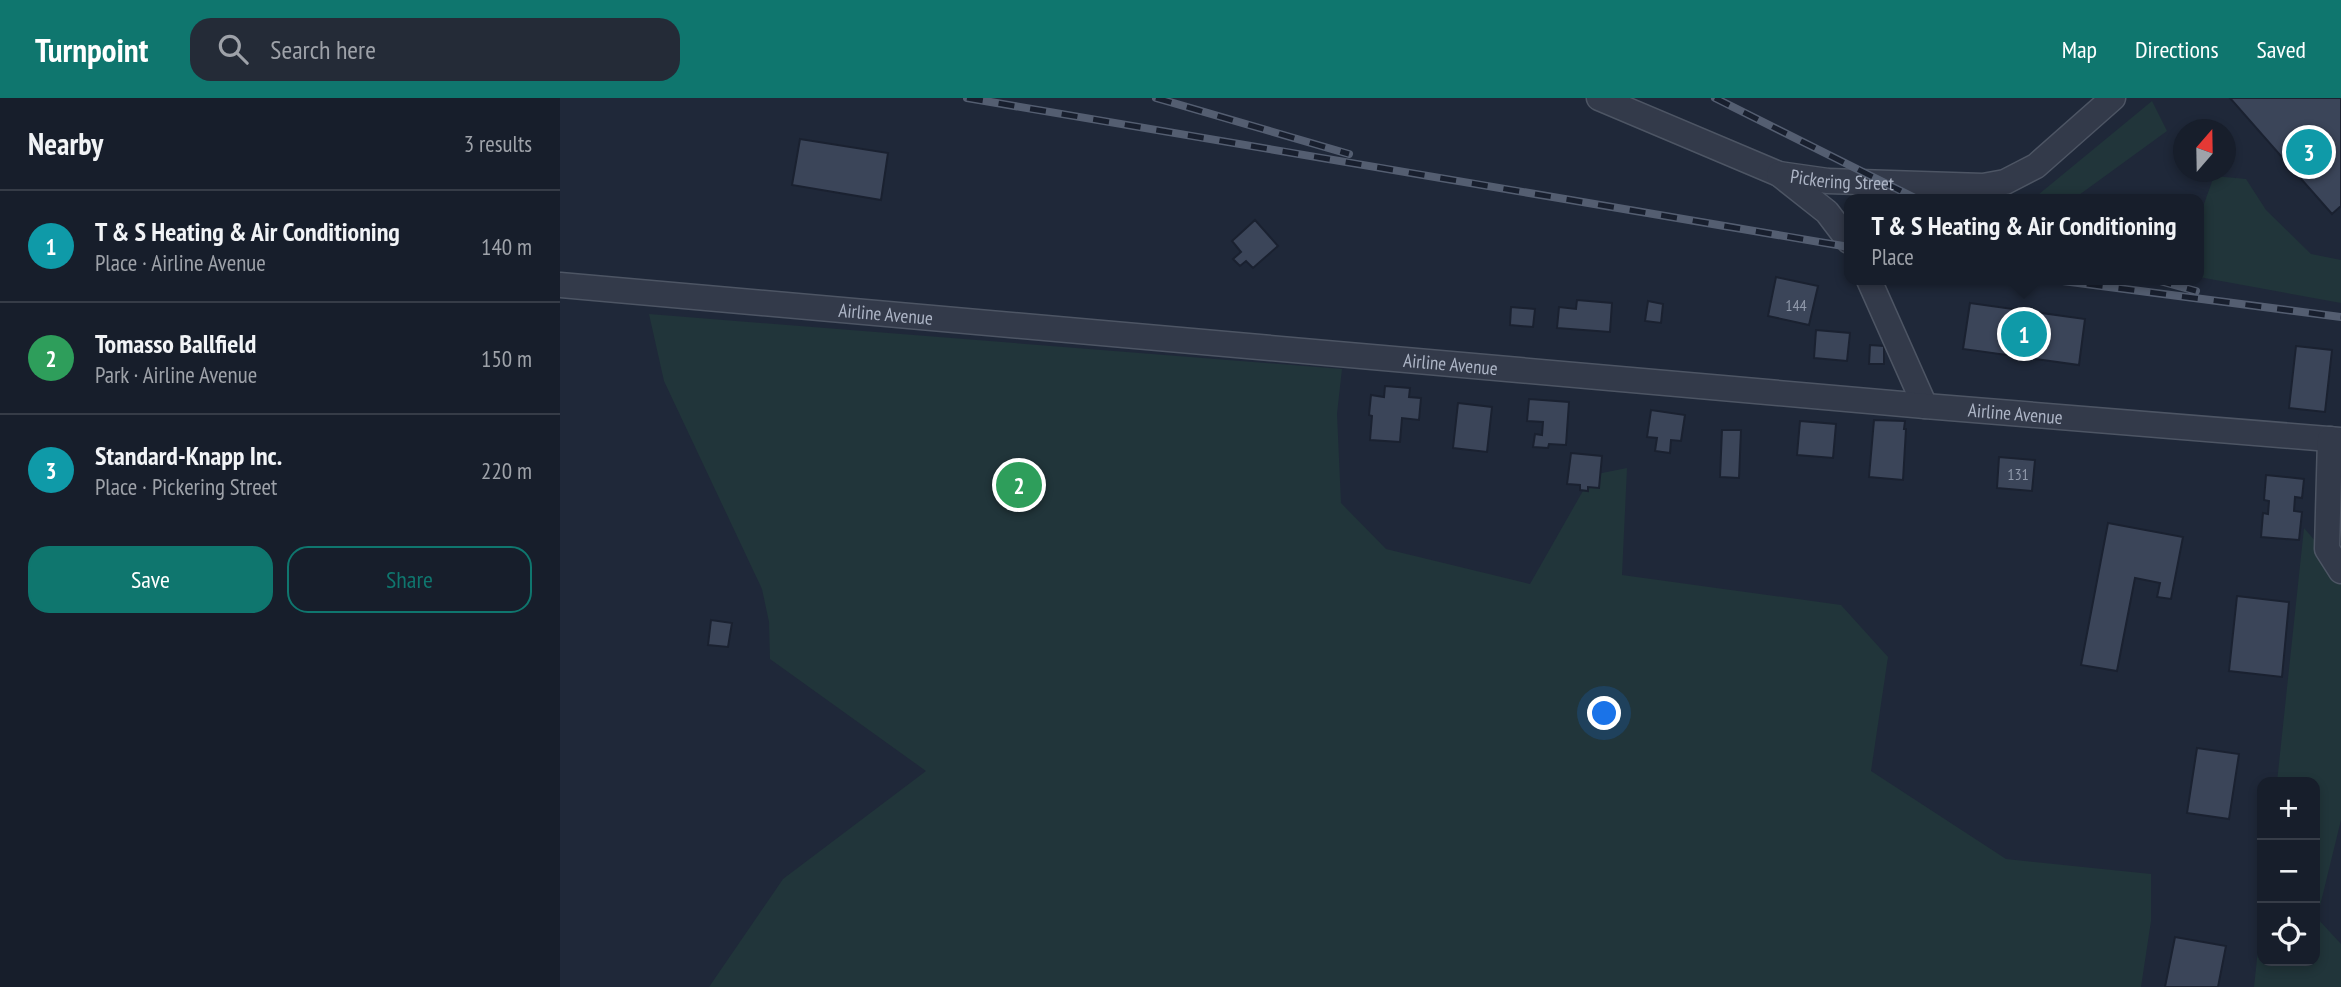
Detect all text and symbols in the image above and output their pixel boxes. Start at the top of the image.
search box [190,18,680,81]
text: Turnpoint [35,28,148,71]
icon: search [214,30,252,68]
text: Search here [270,33,376,66]
text: Map [2062,34,2097,65]
text: Directions [2135,34,2219,65]
text: Saved [2257,34,2306,65]
north arrow [2173,119,2236,182]
text: Nearby [28,124,103,163]
pin: 3 [2286,126,2332,178]
text: 3 results [464,129,532,158]
street label: Pickering Street [1789,164,1895,195]
popup [1844,194,2204,285]
text: T & S Heating & Air Conditioning [1872,209,2176,242]
text: T & S Heating & Air Conditioning [95,215,400,248]
text: 1 [46,232,57,261]
text: 140 m [481,232,532,261]
text: Place [1872,242,1914,271]
text: Place · Airline Avenue [95,248,266,277]
house number: 144 [1785,295,1807,315]
street label: Airline Avenue [837,298,934,330]
pin: 1 [2001,308,2047,360]
text: Tomasso Ballfield [95,327,256,360]
text: 2 [46,344,57,373]
text: 150 m [481,344,532,373]
street label: Airline Avenue [1402,348,1499,380]
text: Park · Airline Avenue [95,360,257,389]
street label: Airline Avenue [1967,398,2064,429]
text: Standard-Knapp Inc. [95,439,282,472]
text: 3 [46,456,57,485]
text: 220 m [481,456,532,485]
pin: 2 [996,459,1042,511]
house number: 131 [2007,464,2029,484]
text: Place · Pickering Street [95,472,277,501]
button: Save [28,546,273,613]
button: Share [287,546,532,613]
your location [1587,696,1621,730]
map controls [2257,777,2320,966]
button: + [2257,777,2320,840]
button: − [2257,840,2320,903]
button: locate [2257,903,2320,966]

